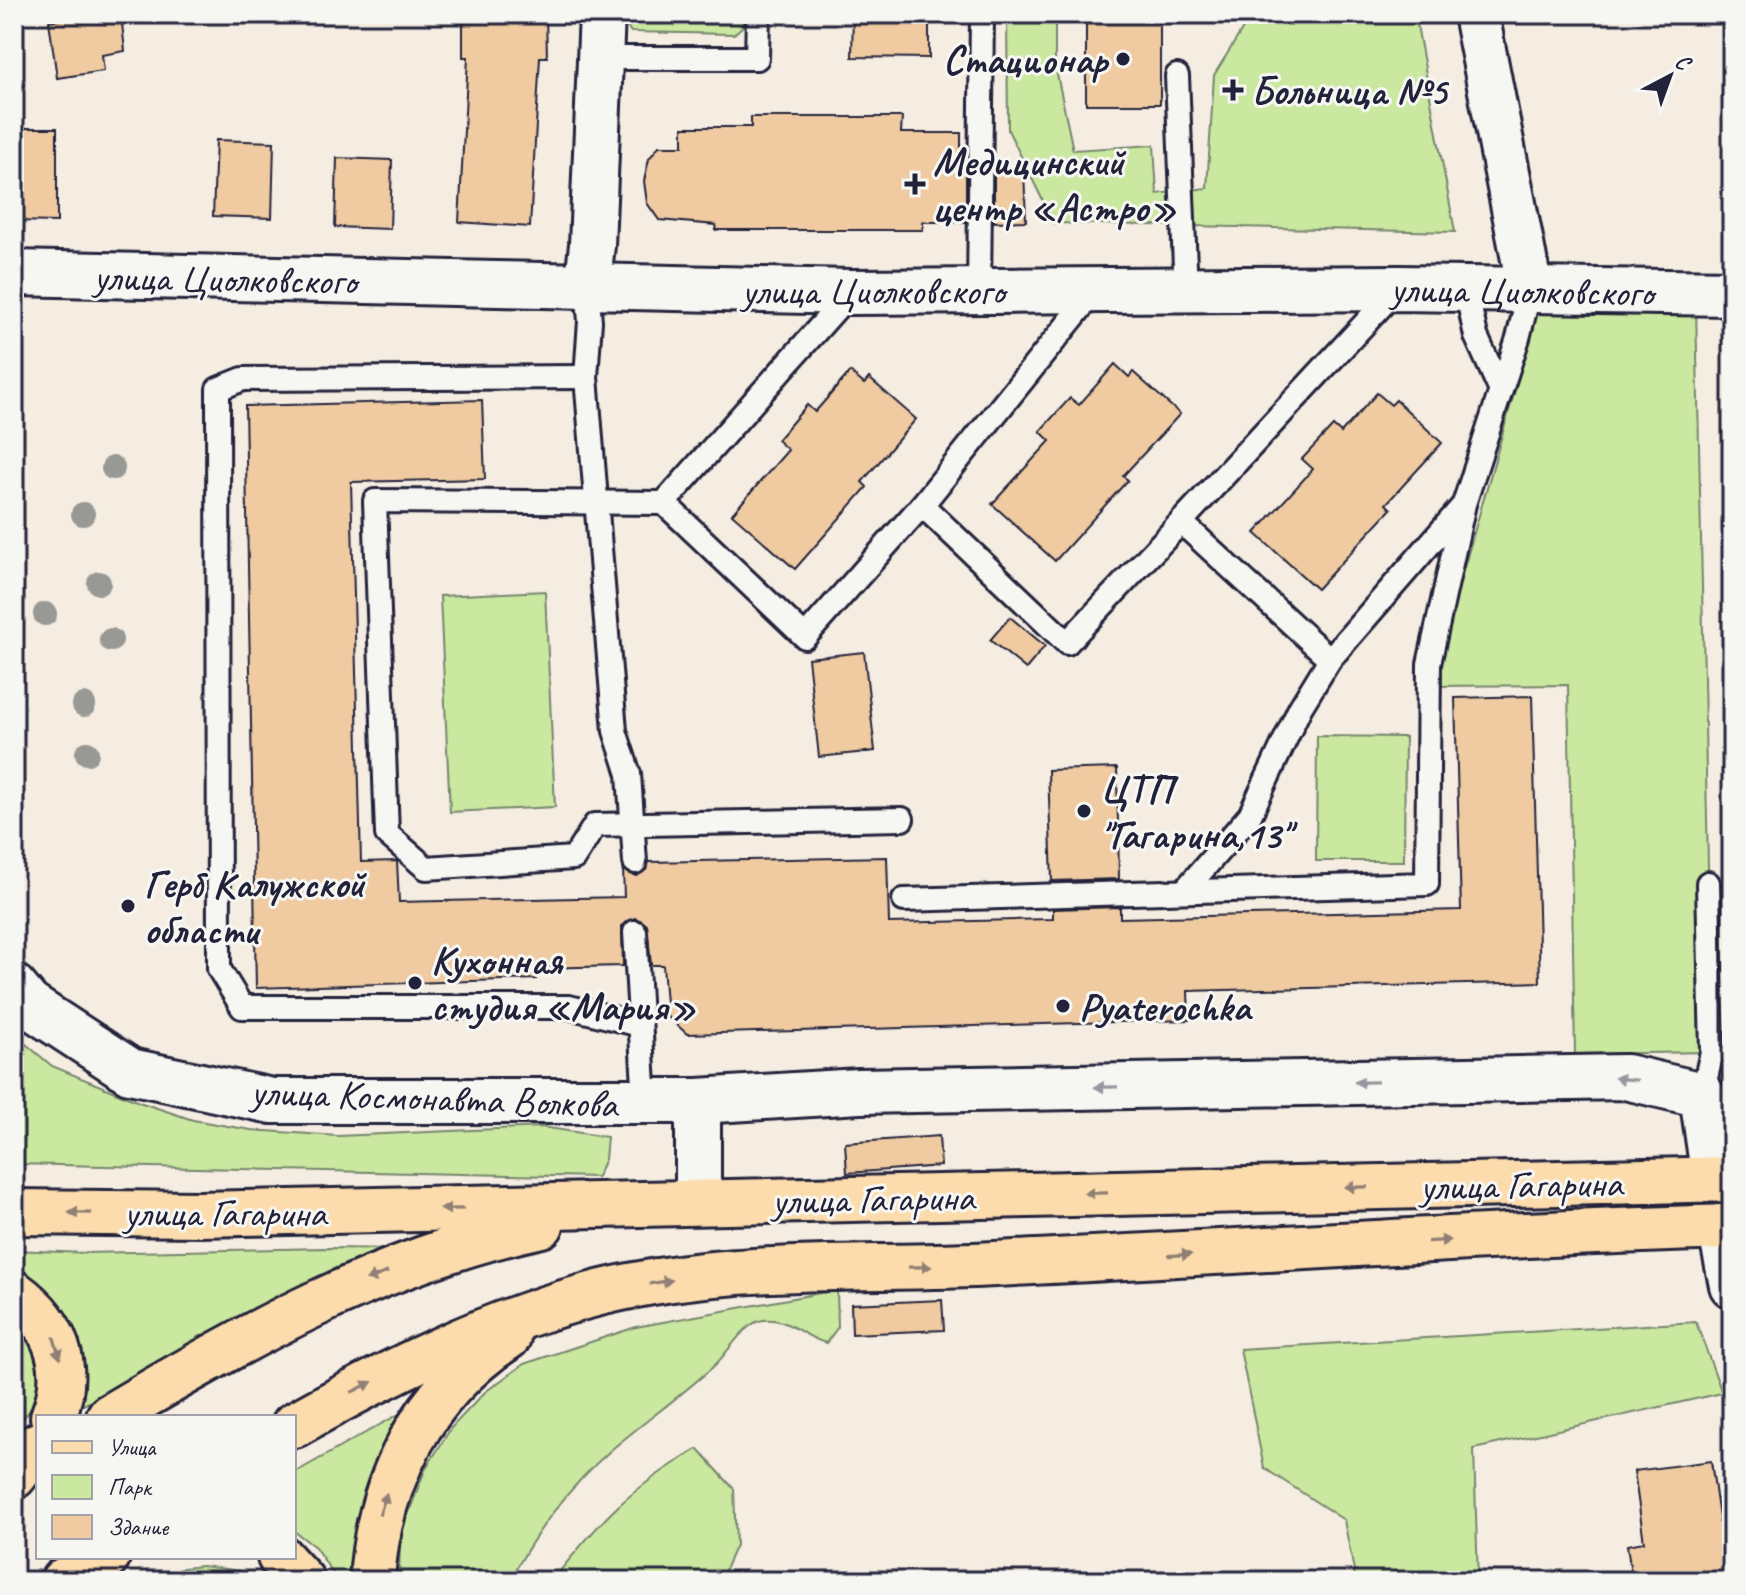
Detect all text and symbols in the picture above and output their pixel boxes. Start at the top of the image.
place label: Стационар [943,35,1110,85]
north arrow [1630,36,1710,116]
text: С [1669,48,1698,78]
marker: Стационар [1114,50,1132,68]
place label: Больница №5 [1251,66,1450,116]
marker: Больница №5 [1222,79,1244,101]
place label: Медицинский центр «Астро» [933,137,1177,233]
marker: Медицинский центр «Астро» [904,173,926,195]
street label: улица Циолковского [91,252,361,306]
street label: улица Циолковского [1388,264,1658,318]
street label: улица Циолковского [739,266,1008,316]
place label: ЦТП "Гагарина,13" [1100,764,1298,860]
marker: ЦТП "Гагарина,13" [1075,802,1093,820]
place label: Герб Калужской области [144,859,367,955]
marker: Герб Калужской области [119,897,137,915]
place label: Кухонная студия «Мария» [431,936,696,1032]
marker: Кухонная студия «Мария» [406,974,424,992]
place label: Pyaterochka [1079,982,1253,1032]
marker: Pyaterochka [1054,997,1072,1015]
street label: улица Космонавта Волкова [248,1067,621,1129]
one-way arrow [1613,1072,1638,1085]
one-way arrow [1353,1076,1378,1088]
one-way arrow [1093,1081,1118,1093]
street label: улица Гагарина [1417,1158,1625,1212]
street label: улица Гагарина [769,1172,977,1226]
one-way arrow [1343,1181,1368,1194]
one-way arrow [1083,1187,1108,1200]
street label: улица Гагарина [122,1188,329,1238]
one-way arrow [439,1202,464,1215]
one-way arrow [67,1207,92,1219]
one-way arrow [1427,1235,1452,1248]
one-way arrow [1168,1248,1193,1261]
one-way arrow [908,1261,933,1274]
one-way arrow [365,1270,389,1283]
one-way arrow [649,1275,674,1288]
one-way arrow [51,1336,64,1360]
one-way arrow [351,1381,374,1394]
legend [36,1415,296,1559]
text: Улица [108,1432,157,1462]
text: Парк [108,1472,153,1502]
one-way arrow [378,1492,390,1516]
text: Здание [108,1512,170,1542]

